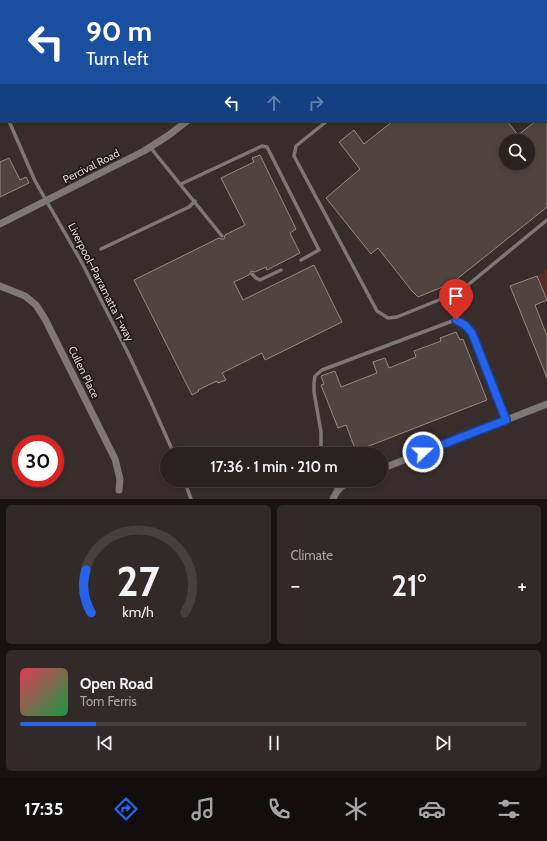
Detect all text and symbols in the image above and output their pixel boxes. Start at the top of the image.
text: 90 m [86,14,152,48]
icon: left [20,16,72,68]
text: Turn left [86,48,149,70]
icon: left [221,92,243,114]
icon: ahead [263,92,285,114]
icon: right [305,92,327,114]
map controls [499,134,535,170]
button: search [499,134,535,170]
street label: Percival Road [60,146,122,186]
street label: Liverpool–Parramatta T-way [65,220,137,344]
pin [439,279,473,320]
icon: arrive [445,285,467,307]
street label: Cullen Place [65,344,103,401]
position arrow [402,431,444,473]
speed limit sign: 30 [12,435,64,487]
text: 17:36 · 1 min · 210 m [211,458,337,476]
text: Climate [291,547,333,563]
text: 27 [117,555,160,605]
text: 21° [391,567,426,604]
text: − [291,572,300,599]
text: + [517,572,527,599]
text: km/h [123,602,154,620]
text: Open Road [80,675,153,693]
text: Tom Ferris [80,693,137,709]
icon: previous [94,732,116,754]
icon: pause [263,732,285,754]
icon: next [432,732,454,754]
icon: directions [112,795,140,823]
icon: music [189,795,217,823]
icon: phone [265,795,293,823]
icon: climate [342,795,370,823]
icon: car [418,795,446,823]
icon: filters [495,795,523,823]
text: 17:35 [24,798,63,820]

